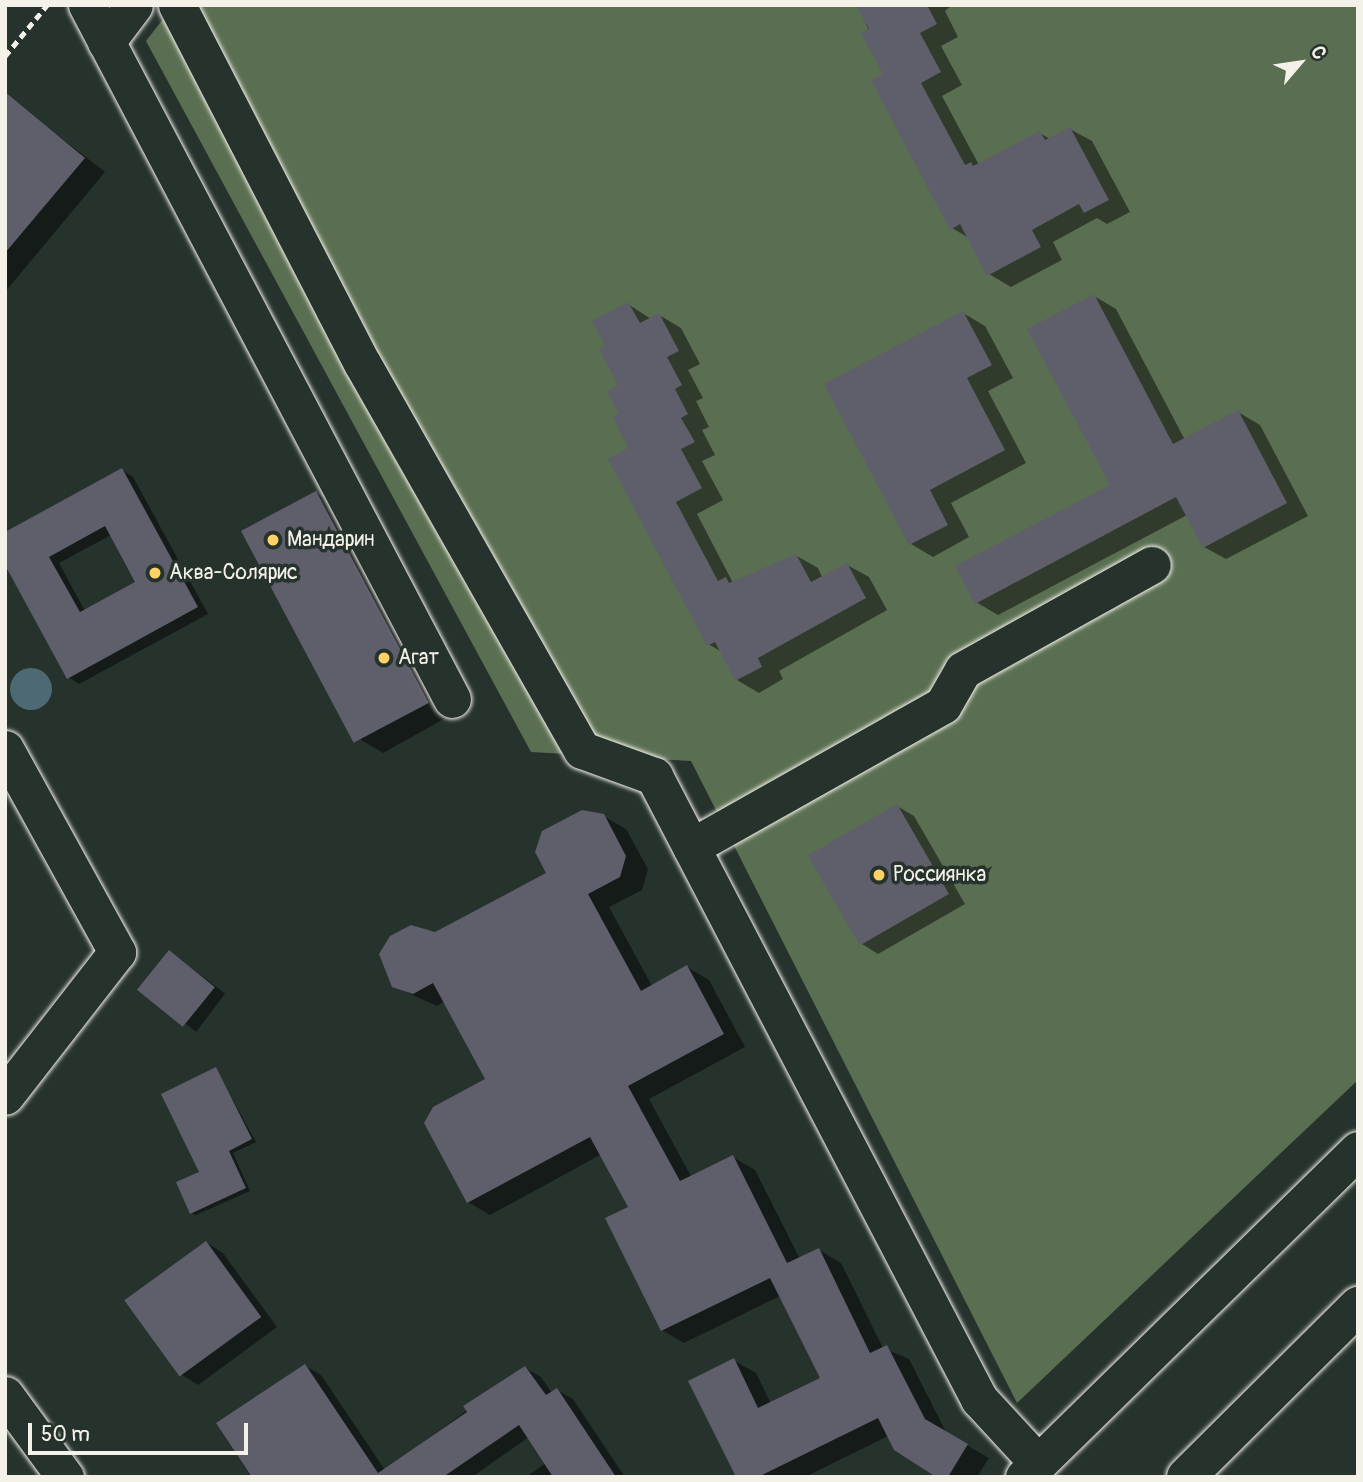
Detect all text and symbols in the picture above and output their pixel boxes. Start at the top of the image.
north arrow [1265,28,1335,98]
text: С [1305,42,1332,64]
place label: Мандарин [287,527,374,553]
marker: Мандарин [265,532,281,548]
place label: Аква-Солярис [169,560,298,586]
marker: Аква-Солярис [147,565,163,581]
place label: Агат [398,645,439,671]
marker: Агат [376,650,392,666]
place label: Россиянка [893,862,986,888]
marker: Россиянка [871,867,887,883]
scale bar [32,1408,252,1452]
text: 50 m [41,1421,90,1448]

